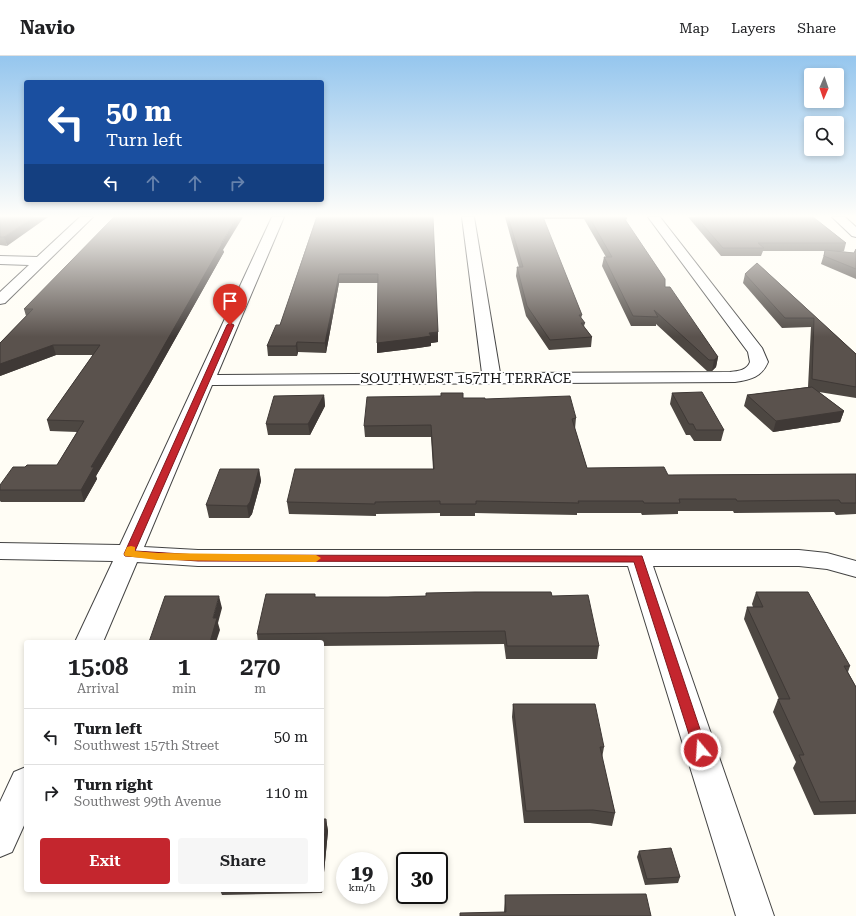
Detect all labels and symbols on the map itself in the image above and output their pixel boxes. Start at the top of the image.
north arrow [804,68,844,108]
pin [213,284,247,325]
street label: SOUTHWEST 157TH TERRACE [360,370,572,386]
position arrow [680,729,722,771]
speed limit sign: 30 [396,852,448,904]

